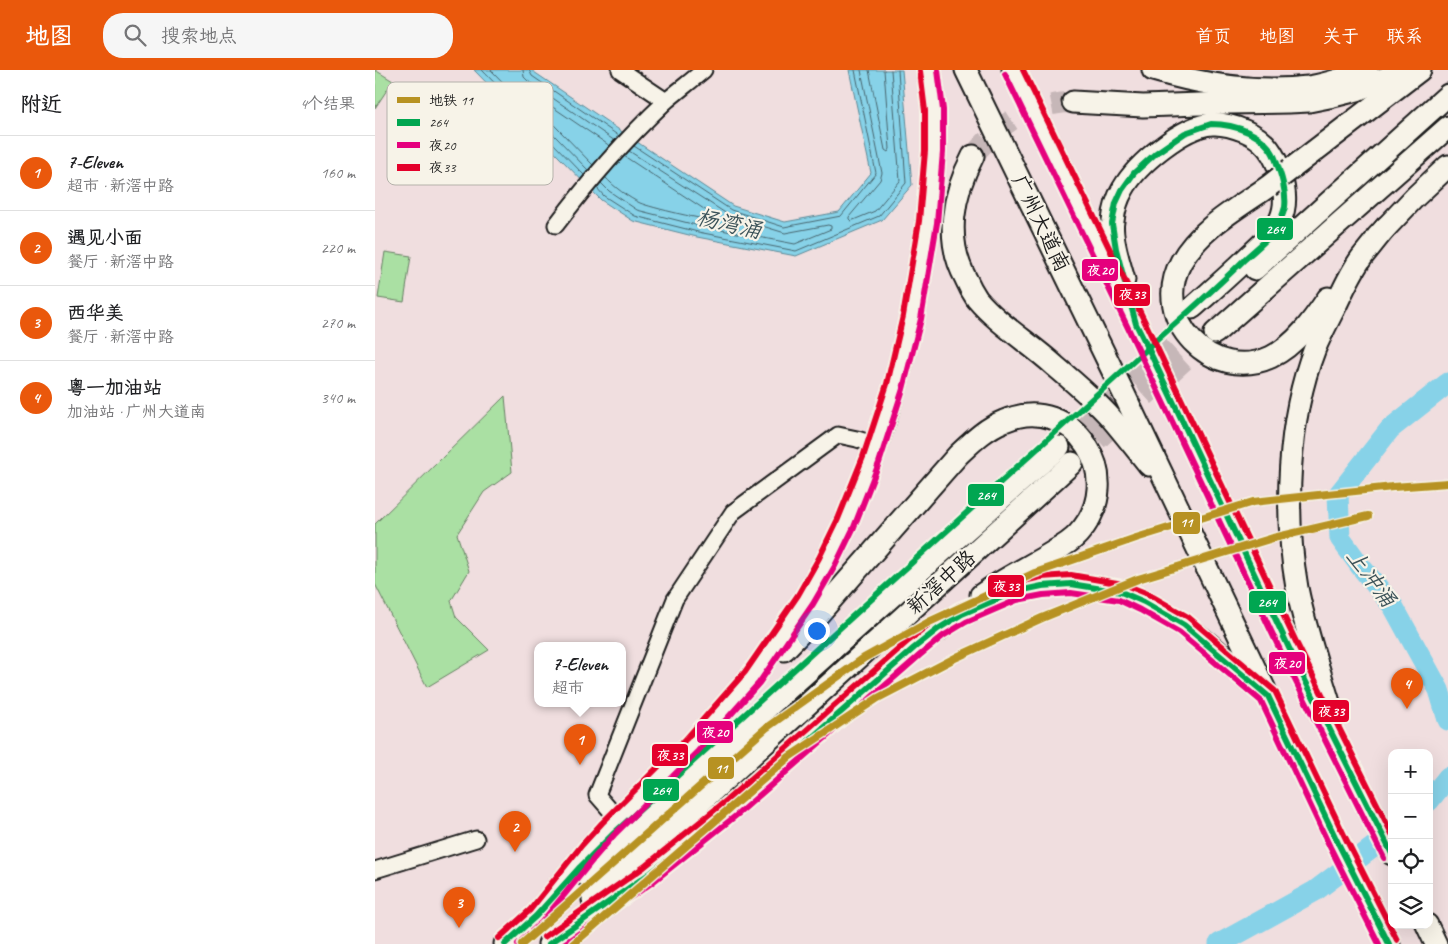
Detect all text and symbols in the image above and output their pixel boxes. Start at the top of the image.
search box [103,13,453,58]
text: 地图 [25,21,73,51]
icon: search [121,21,149,49]
text: 搜索地点 [161,24,237,48]
text: 首页 [1195,25,1231,47]
text: 地图 [1259,25,1295,47]
text: 关于 [1323,25,1359,47]
text: 联系 [1387,25,1423,47]
legend [387,82,553,185]
text: 附近 [20,91,62,117]
text: 地铁 11 [429,92,474,109]
text: 4个结果 [300,94,355,114]
text: 264 [429,114,450,131]
text: 夜20 [429,137,457,154]
text: 7-Eleven [67,150,123,174]
text: 夜33 [429,159,457,176]
text: 1 [32,163,40,183]
text: 160 m [321,163,355,183]
street label: 广州大道南 [1006,170,1076,276]
text: 超市 · 新滘中路 [67,176,174,196]
water label: 杨湾涌 [694,203,765,245]
line badge: 264 [1256,217,1294,241]
text: 264 [1265,221,1286,238]
text: 遇见小面 [67,226,143,250]
text: 2 [32,238,40,258]
text: 220 m [321,238,355,258]
text: 餐厅 · 新滘中路 [67,252,174,272]
line badge: 夜20 [1081,258,1119,282]
text: 夜20 [1087,262,1115,279]
line badge: 夜33 [1113,283,1151,307]
text: 夜33 [1119,286,1147,303]
text: 西华美 [67,301,124,325]
text: 3 [32,313,40,333]
text: 270 m [321,313,355,333]
text: 餐厅 · 新滘中路 [67,327,174,347]
text: 粤一加油站 [67,376,162,400]
text: 4 [32,388,40,408]
text: 340 m [321,388,355,408]
text: 加油站 · 广州大道南 [67,402,206,422]
line badge: 264 [967,483,1005,507]
text: 264 [976,487,997,504]
line badge: 11 [1172,511,1201,535]
text: 11 [1180,514,1194,531]
water label: 上冲涌 [1340,543,1403,614]
street label: 新滘中路 [901,544,981,620]
line badge: 夜33 [987,574,1025,598]
text: 夜33 [993,578,1021,595]
line badge: 264 [1248,590,1287,614]
text: 264 [1257,594,1278,611]
your location [804,618,830,644]
popup [534,642,626,707]
line badge: 夜20 [1268,651,1306,675]
text: 7-Eleven [552,652,608,676]
text: 夜20 [1274,655,1302,672]
pin: 4 [1391,668,1423,709]
text: 超市 [552,678,584,698]
line badge: 夜33 [1312,699,1350,723]
text: 夜33 [1318,703,1346,720]
line badge: 夜20 [696,720,734,744]
pin: 1 [564,724,596,765]
text: 夜20 [702,724,730,741]
line badge: 夜33 [651,743,689,767]
text: 夜33 [657,747,685,764]
map controls [1388,749,1433,929]
button: + [1388,749,1433,794]
line badge: 11 [707,756,735,780]
text: 11 [715,760,729,777]
line badge: 264 [642,778,680,802]
text: 264 [651,782,672,799]
button: − [1388,794,1433,839]
pin: 2 [499,811,531,852]
button: locate [1388,839,1433,884]
button: layers [1388,884,1433,929]
pin: 3 [443,887,475,928]

